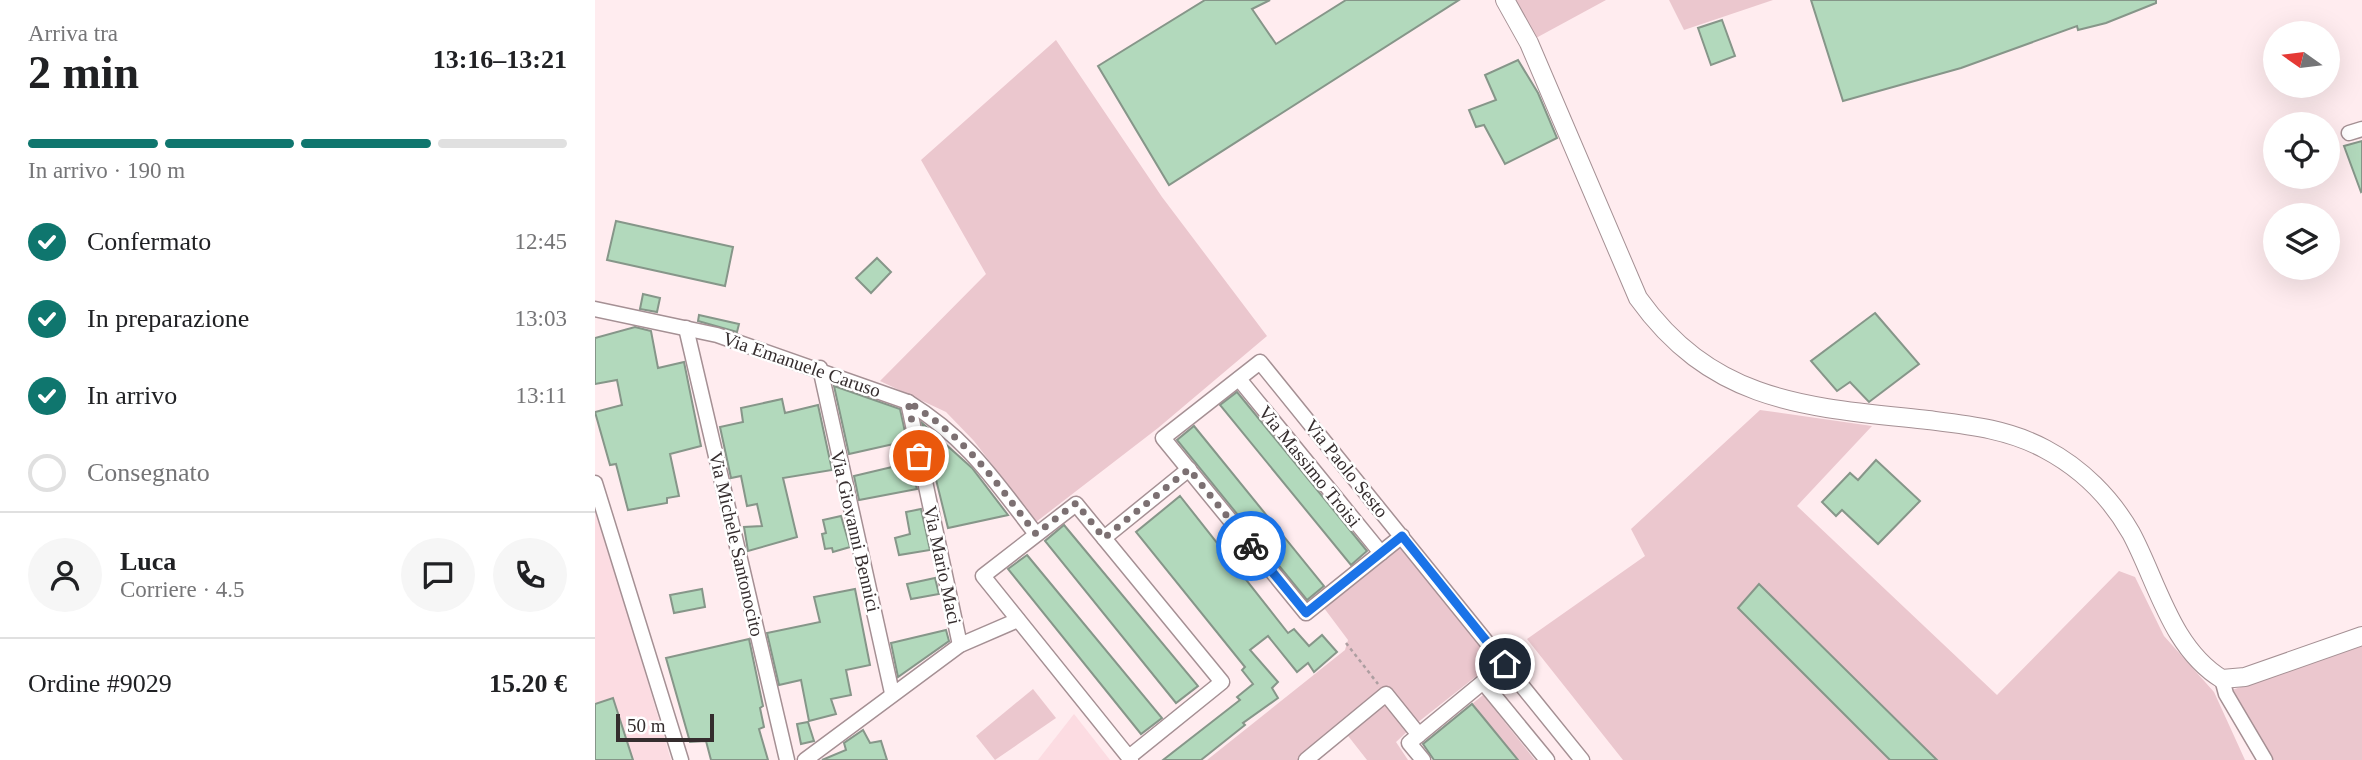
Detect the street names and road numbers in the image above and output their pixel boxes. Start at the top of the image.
street label: Via Emanuele Caruso [720,328,884,401]
street label: Via Massimo Troisi [1254,401,1365,531]
street label: Via Paolo Sesto [1301,415,1393,522]
street label: Via Giovanni Bennici [827,448,884,614]
street label: Via Michele Santonocito [705,450,768,638]
street label: Via Mario Maci [920,504,965,627]

